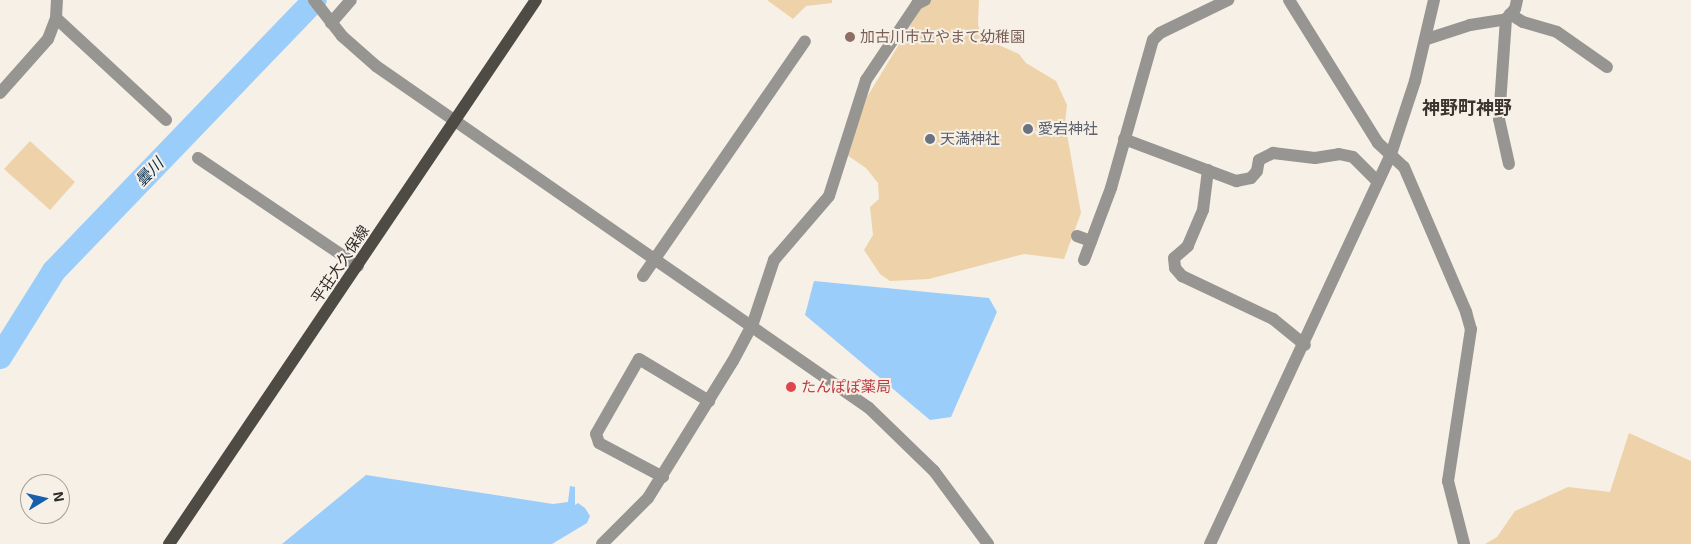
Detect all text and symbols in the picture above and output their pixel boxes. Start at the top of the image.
place label: 加古川市立やまて幼稚園 [860,28,1025,46]
marker: 加古川市立やまて幼稚園 [844,31,856,43]
district label: 神野町神野 [1422,96,1512,118]
place label: 愛宕神社 [1038,120,1098,138]
marker: 愛宕神社 [1022,123,1034,135]
place label: 天満神社 [940,130,1000,148]
marker: 天満神社 [924,133,936,145]
water label: 曇川 [131,154,167,190]
street label: 平荘大久保線 [307,222,373,306]
place label: たんぽぽ薬局 [801,378,891,396]
marker: たんぽぽ薬局 [785,381,797,393]
north arrow [20,474,70,524]
text: N [50,490,69,503]

